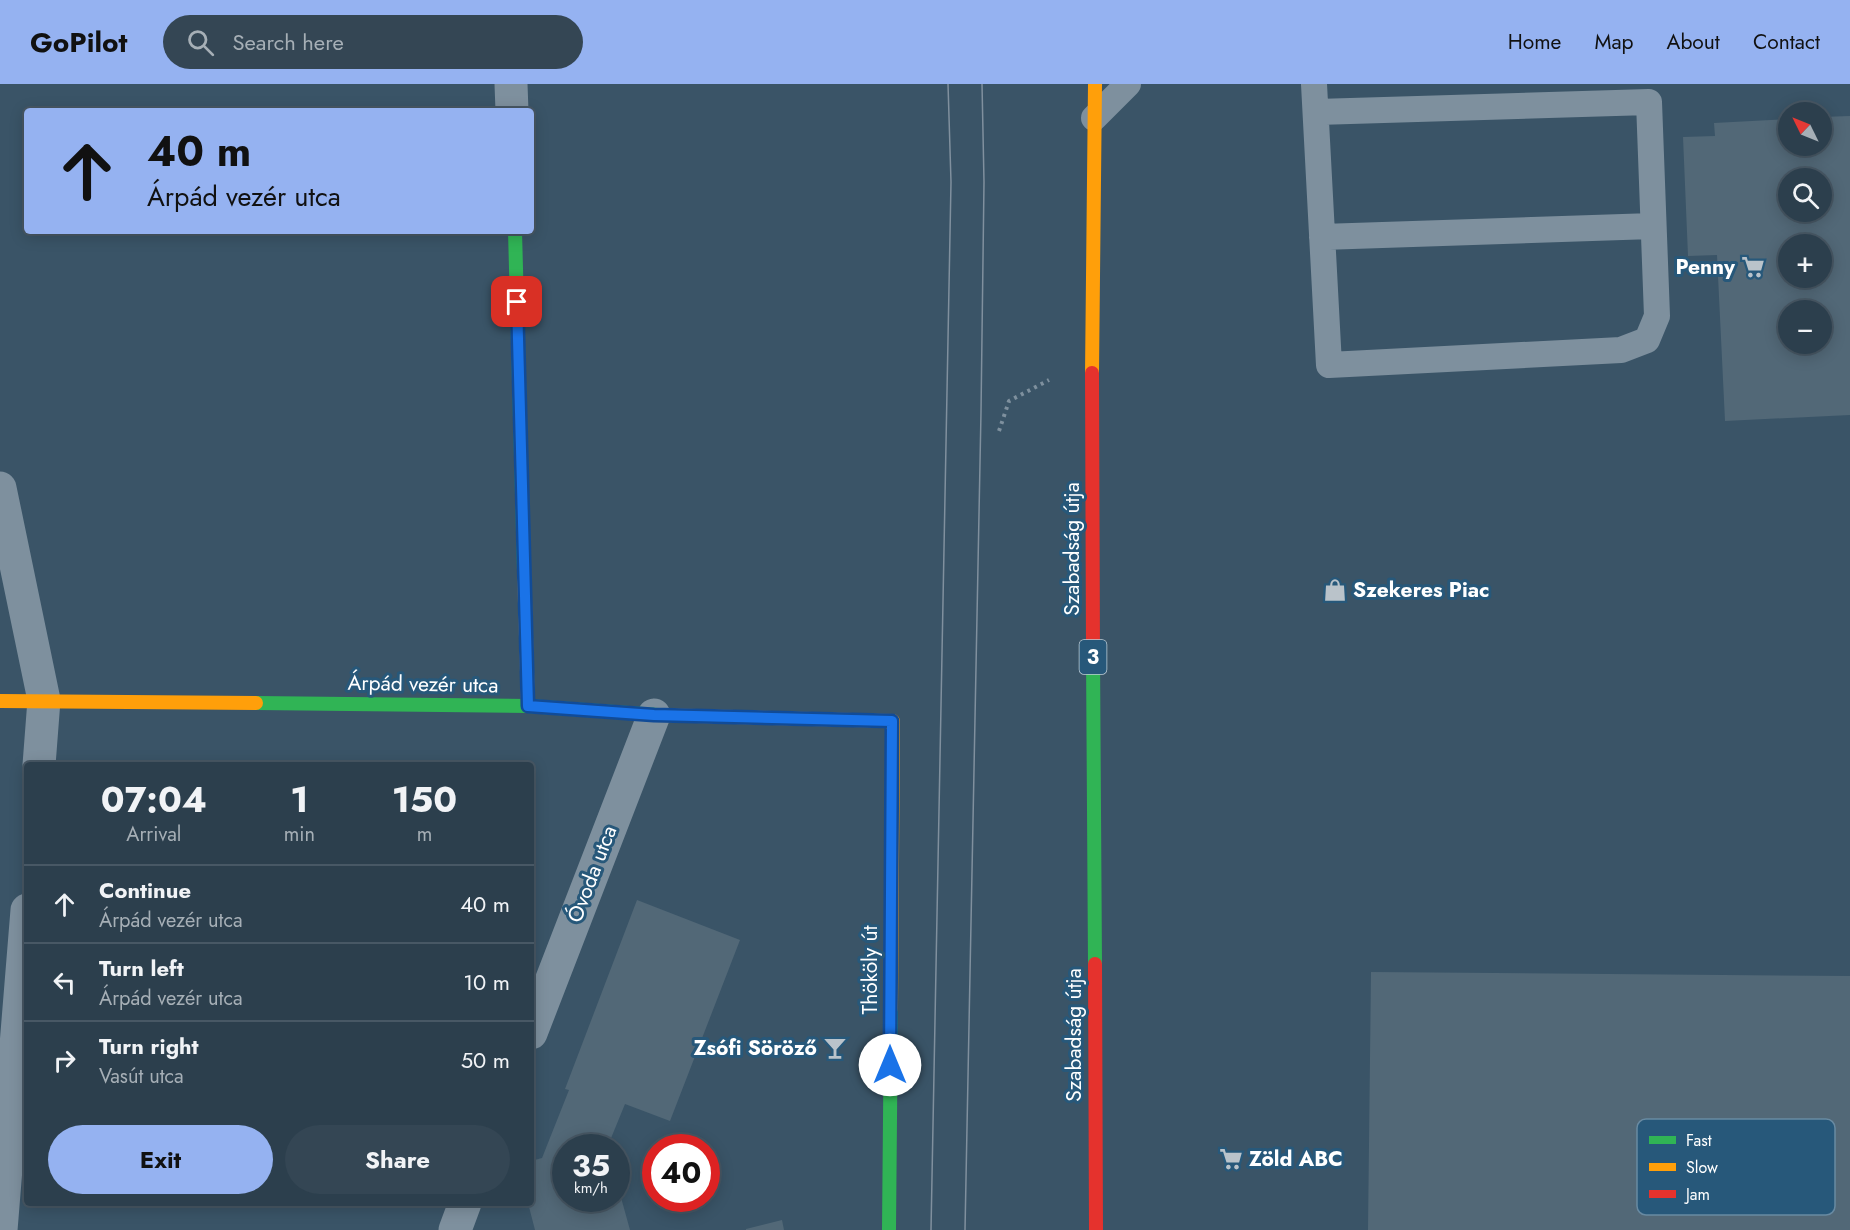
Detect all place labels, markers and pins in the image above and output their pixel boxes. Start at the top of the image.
place label: Penny [1676,252,1736,282]
supermarket icon: Penny [1740,254,1766,280]
pin [491,276,542,327]
place label: Szekeres Piac [1353,575,1489,605]
shop icon: Szekeres Piac [1322,577,1348,603]
place label: Zsófi Söröző [693,1033,817,1063]
bar icon: Zsófi Söröző [822,1035,848,1061]
place label: Zöld ABC [1249,1144,1343,1174]
supermarket icon: Zöld ABC [1218,1146,1244,1172]

